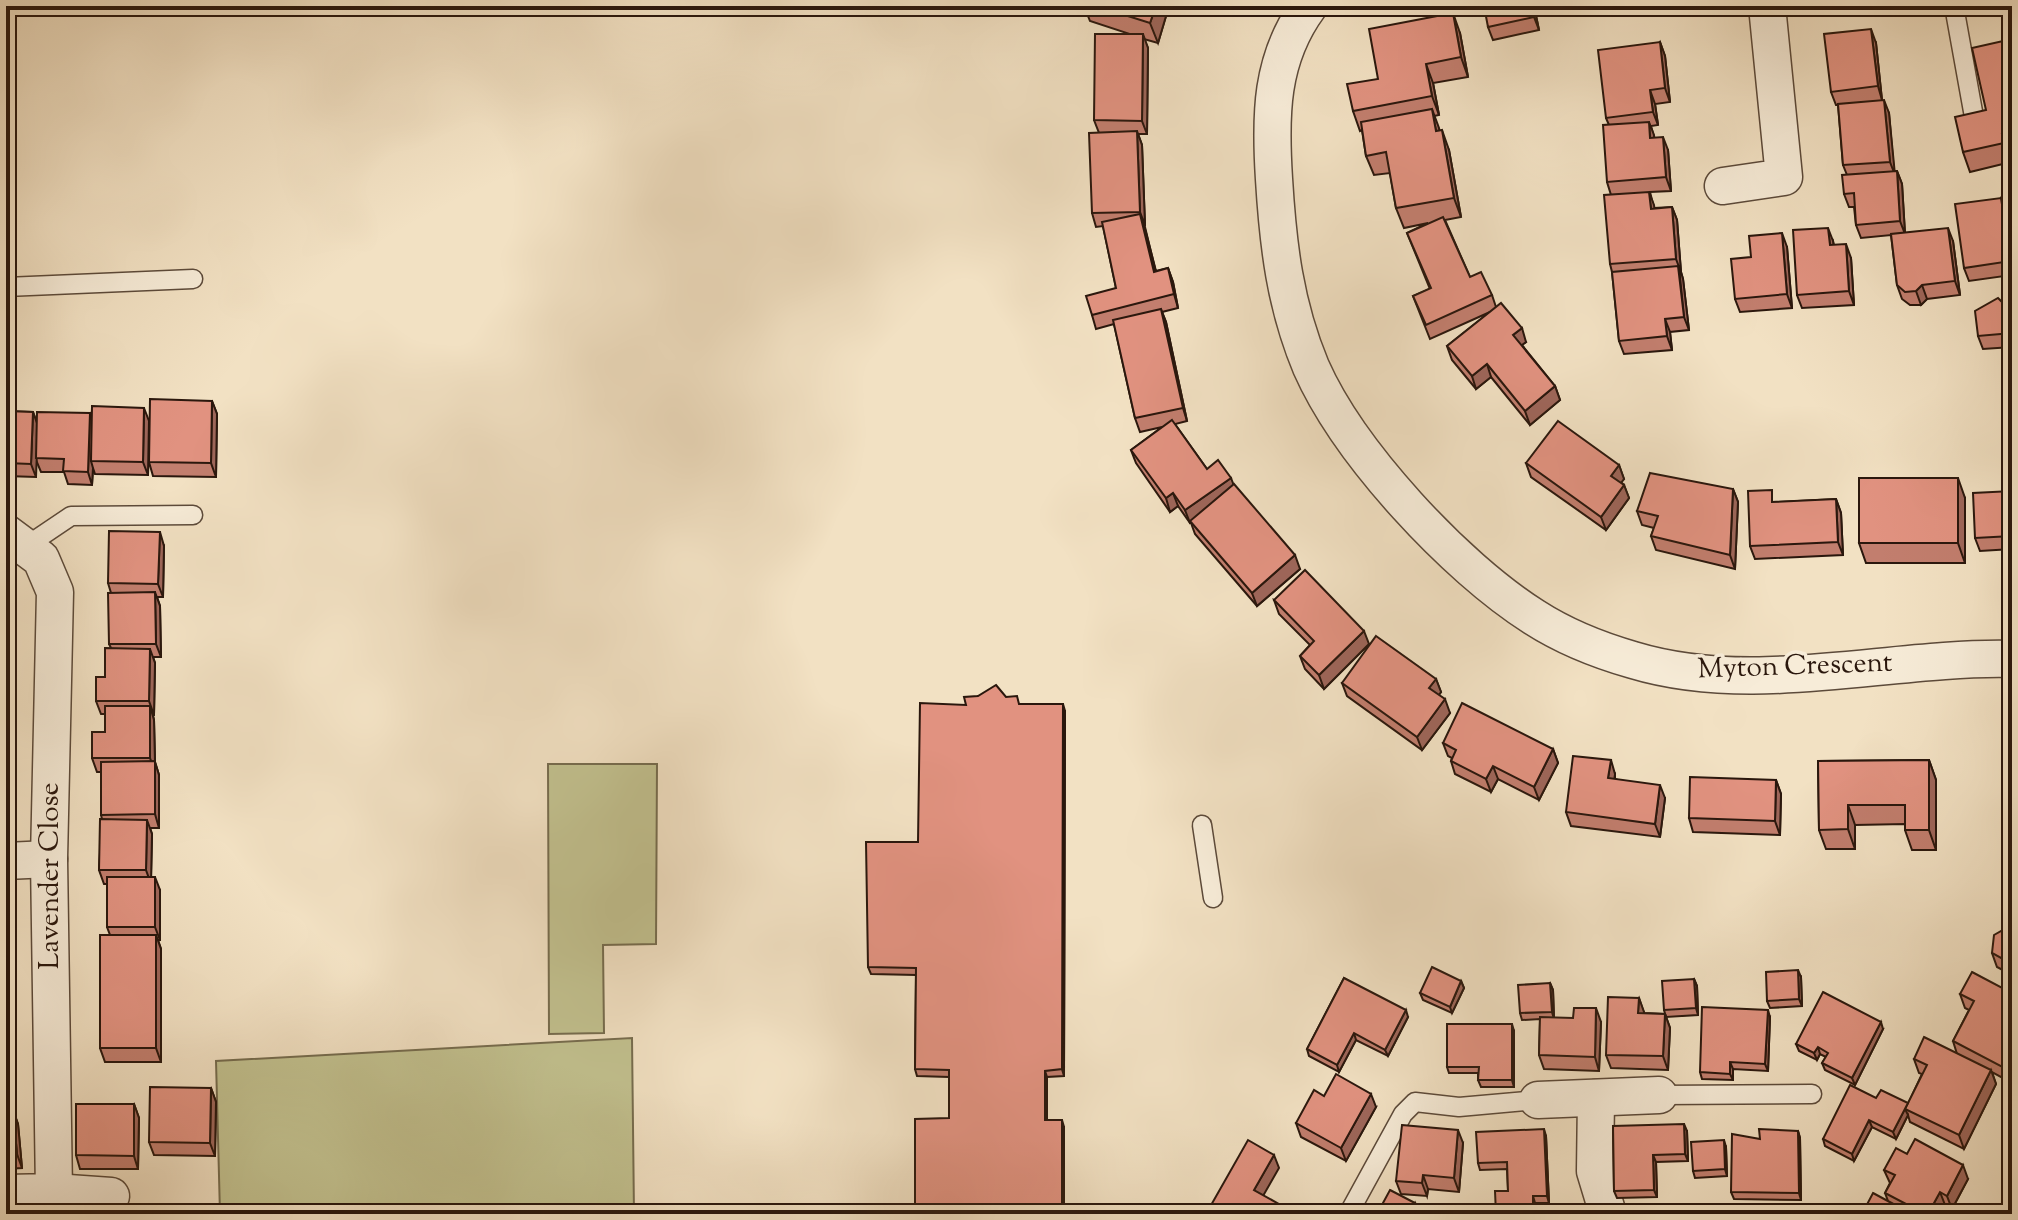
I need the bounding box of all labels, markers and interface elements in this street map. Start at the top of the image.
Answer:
street label: Myton Crescent [1697,644,1894,690]
street label: Lavender Close [31,782,71,970]

